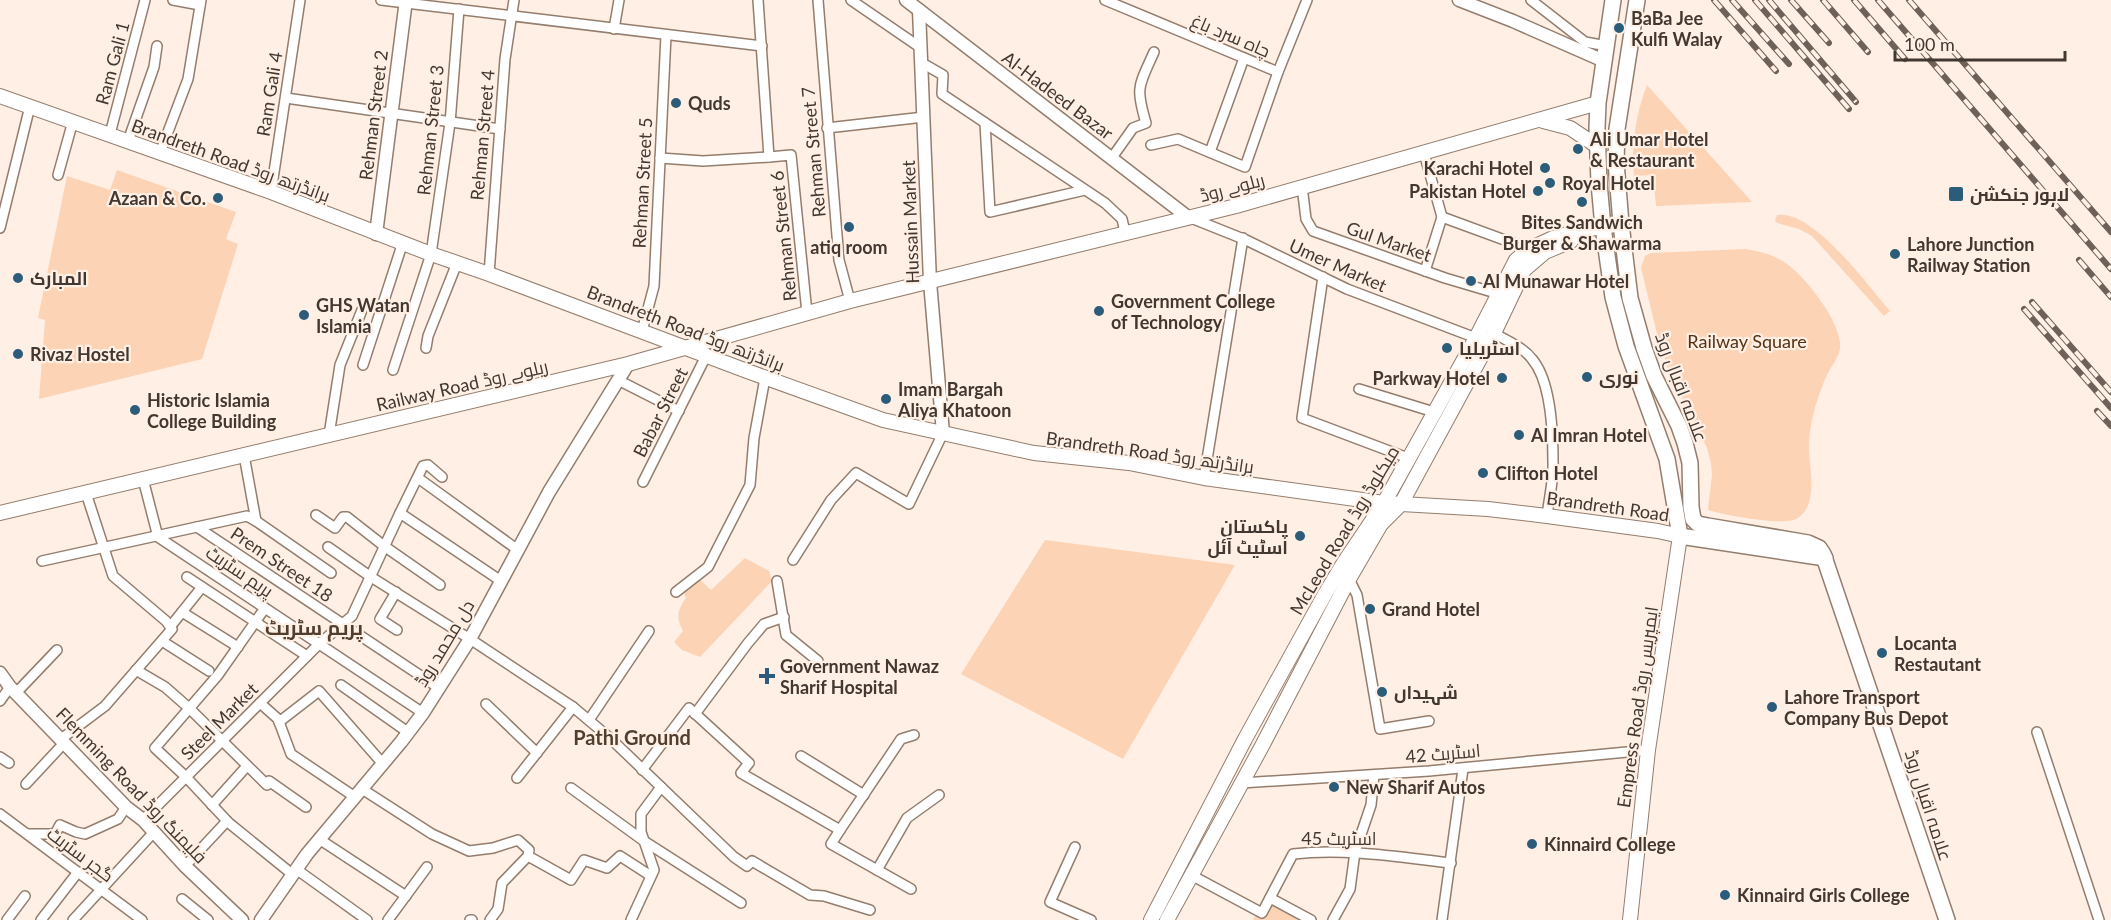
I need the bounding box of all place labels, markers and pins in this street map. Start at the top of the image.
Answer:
place label: BaBa Jee Kulfi Walay [1631,7,1723,50]
marker: BaBa Jee Kulfi Walay [1612,21,1626,35]
place label: Quds [688,92,731,114]
marker: Quds [669,96,683,110]
place label: Ali Umar Hotel & Restaurant [1589,128,1708,171]
marker: Ali Umar Hotel & Restaurant [1571,142,1585,156]
place label: Karachi Hotel [1424,157,1533,179]
marker: Karachi Hotel [1538,161,1552,175]
place label: Royal Hotel [1562,172,1655,194]
marker: Royal Hotel [1543,176,1557,190]
place label: Pakistan Hotel [1409,180,1526,202]
place label: لاہور جنکشن [1970,183,2069,207]
marker: Pakistan Hotel [1531,184,1545,198]
marker: لاہور جنکشن [1947,185,1965,203]
place label: Azaan & Co. [108,187,206,209]
marker: Azaan & Co. [211,191,225,205]
marker: Bites Sandwich Burger & Shawarma [1575,195,1589,209]
place label: Bites Sandwich Burger & Shawarma [1503,211,1661,254]
marker: atiq room [842,220,856,234]
place label: Lahore Junction Railway Station [1907,233,2034,276]
place label: atiq room [810,236,888,258]
marker: Lahore Junction Railway Station [1888,247,1902,261]
place label: المبارک [30,267,88,289]
place label: Al Munawar Hotel [1482,270,1629,292]
marker: المبارک [11,271,25,285]
marker: Al Munawar Hotel [1464,274,1478,288]
place label: Government College of Technology [1111,290,1275,333]
place label: GHS Watan Islamia [316,294,410,337]
marker: Government College of Technology [1092,304,1106,318]
marker: GHS Watan Islamia [297,308,311,322]
place label: اسٹریلیا [1459,337,1520,360]
marker: اسٹریلیا [1440,341,1454,355]
place label: Rivaz Hostel [30,343,130,365]
marker: Rivaz Hostel [11,347,25,361]
place label: نوری [1599,366,1639,389]
place label: Parkway Hotel [1373,367,1490,389]
marker: نوری [1580,370,1594,384]
marker: Parkway Hotel [1495,371,1509,385]
place label: Imam Bargah Aliya Khatoon [897,378,1011,421]
place label: Historic Islamia College Building [147,389,277,432]
marker: Imam Bargah Aliya Khatoon [879,392,893,406]
marker: Historic Islamia College Building [128,403,142,417]
place label: Al Imran Hotel [1530,424,1647,446]
marker: Al Imran Hotel [1512,428,1526,442]
place label: Clifton Hotel [1495,462,1598,484]
marker: Clifton Hotel [1476,466,1490,480]
place label: پاکستان اسٹیٹ آئل [1208,515,1288,559]
marker: پاکستان اسٹیٹ آئل [1293,529,1307,543]
place label: Grand Hotel [1382,598,1480,620]
marker: Grand Hotel [1363,602,1377,616]
place label: Locanta Restautant [1894,632,1981,675]
marker: Locanta Restautant [1875,646,1889,660]
place label: Government Nawaz Sharif Hospital [780,655,939,698]
marker: Government Nawaz Sharif Hospital [758,667,776,685]
place label: شہیداں [1394,681,1458,705]
marker: شہیداں [1375,685,1389,699]
place label: Lahore Transport Company Bus Depot [1784,686,1949,729]
marker: Lahore Transport Company Bus Depot [1765,700,1779,714]
place label: New Sharif Autos [1346,776,1485,798]
marker: New Sharif Autos [1327,780,1341,794]
place label: Kinnaird College [1544,833,1676,855]
marker: Kinnaird College [1525,837,1539,851]
place label: Kinnaird Girls College [1737,884,1910,906]
marker: Kinnaird Girls College [1718,888,1732,902]

